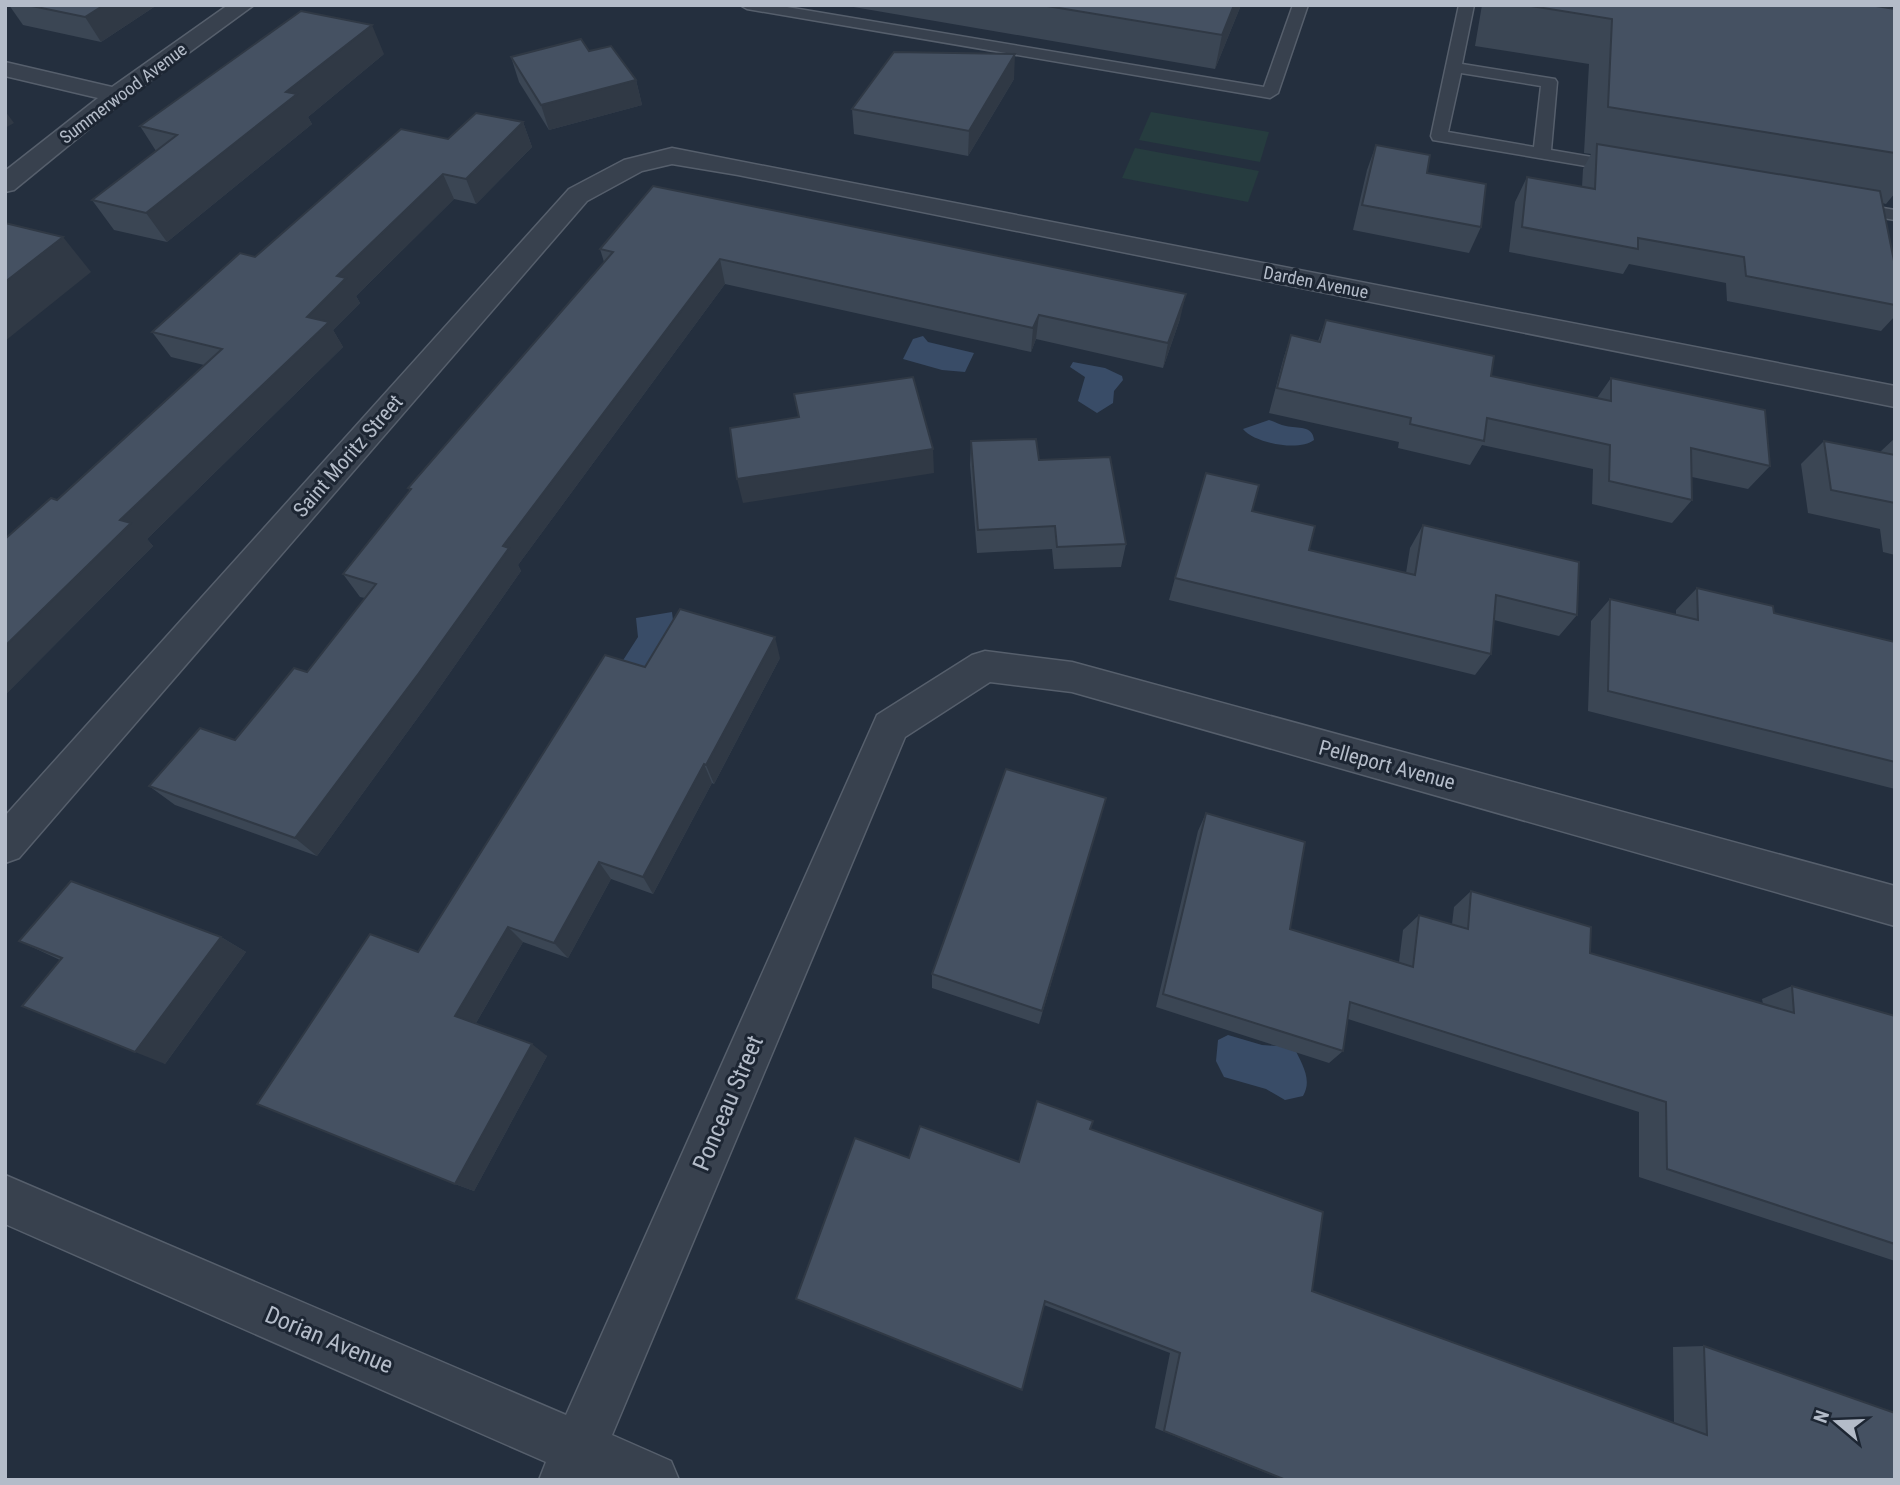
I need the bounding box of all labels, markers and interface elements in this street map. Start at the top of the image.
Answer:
street label: Summerwood Avenue [55,38,191,148]
street label: Darden Avenue [1262,262,1370,302]
street label: Saint Moritz Street [288,390,408,522]
street label: Pelleport Avenue [1316,735,1458,795]
street label: Ponceau Street [687,1031,769,1175]
street label: Dorian Avenue [261,1300,397,1380]
north arrow [1802,1387,1872,1457]
text: N [1809,1407,1834,1426]

